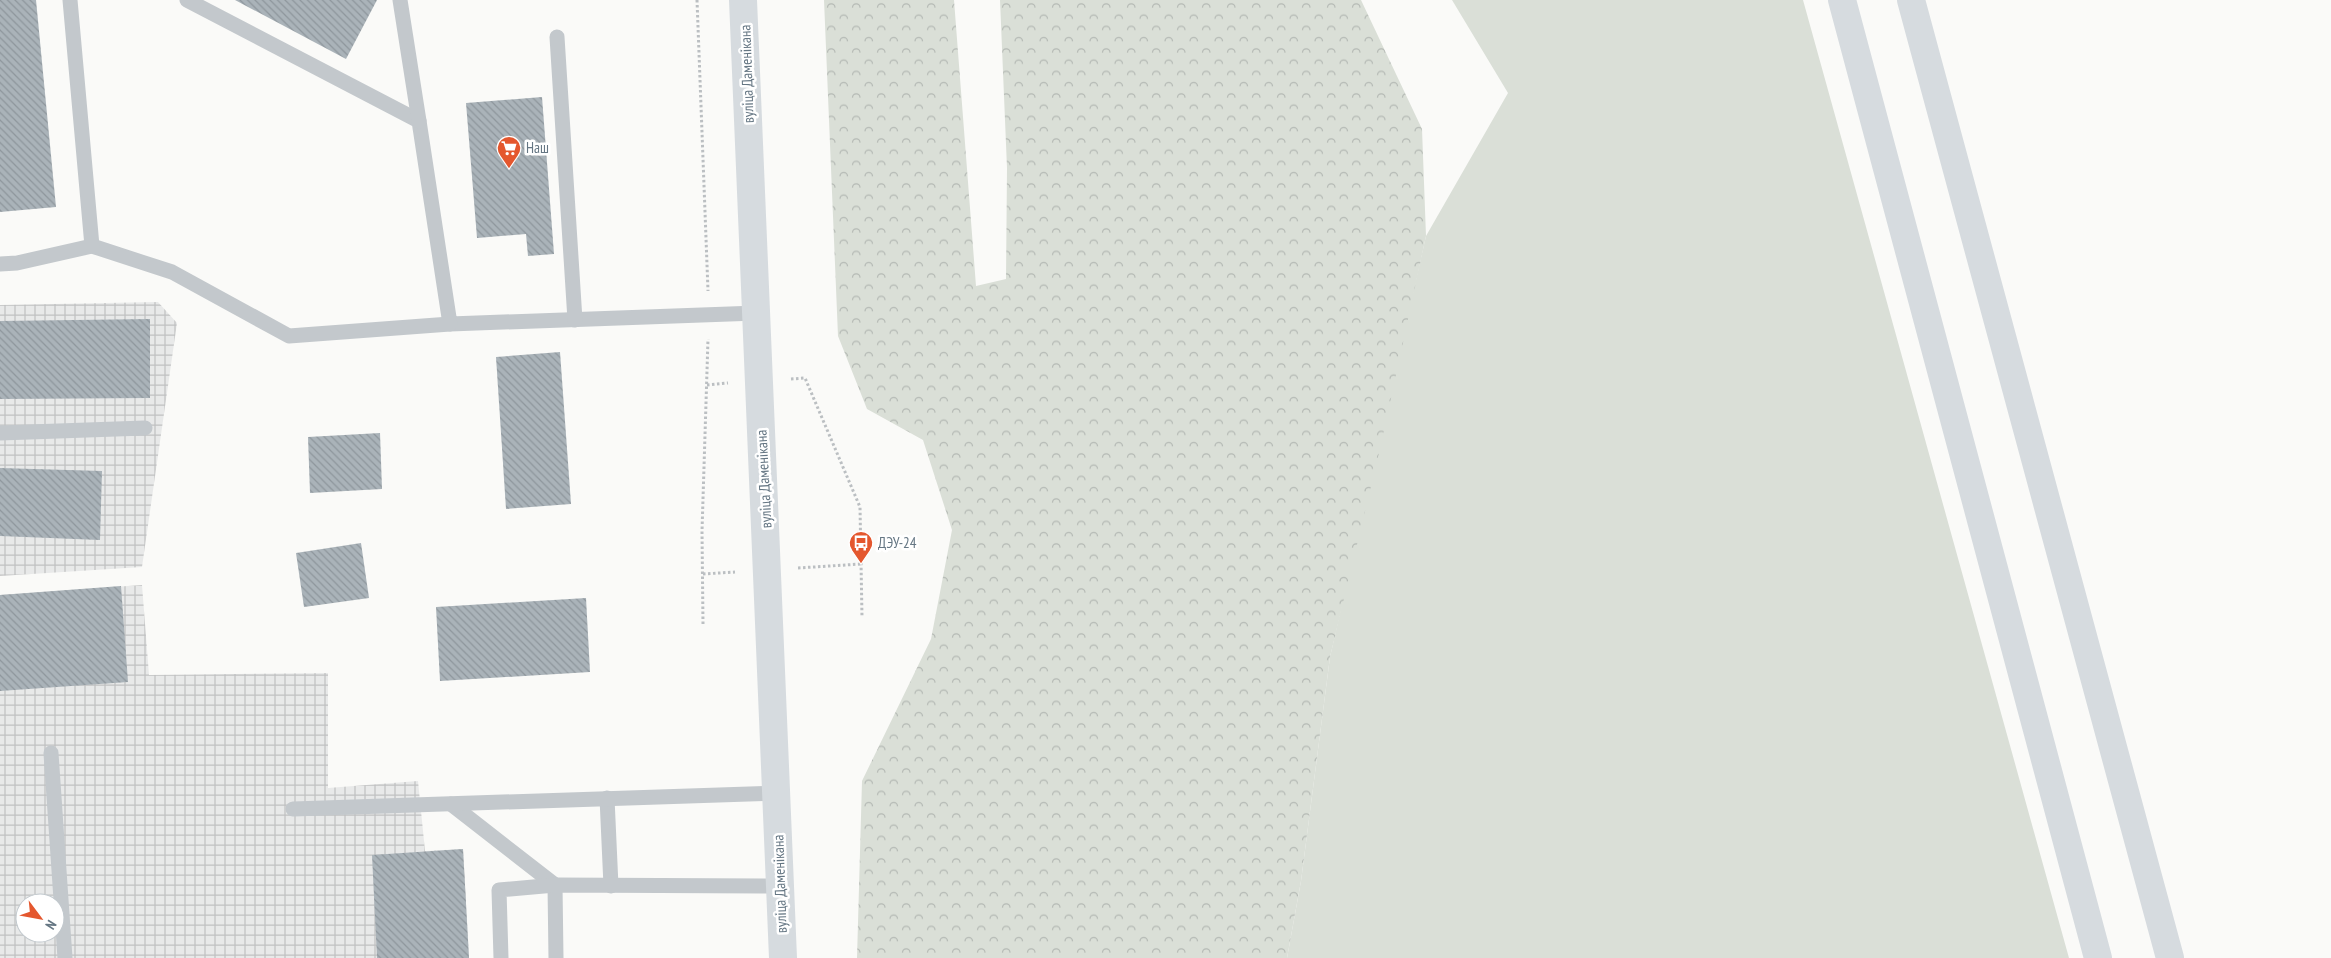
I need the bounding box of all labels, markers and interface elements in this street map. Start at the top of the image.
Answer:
street label: вуліца Даменікана [735,24,758,124]
supermarket icon: Наш [496,135,522,169]
place label: Наш [526,138,549,157]
street label: вуліца Даменікана [751,429,776,529]
bus stop icon: ДЭУ-24 [848,530,874,564]
place label: ДЭУ-24 [878,533,917,552]
street label: вуліца Даменікана [768,834,791,934]
north arrow [15,893,65,943]
text: N [41,917,61,933]

